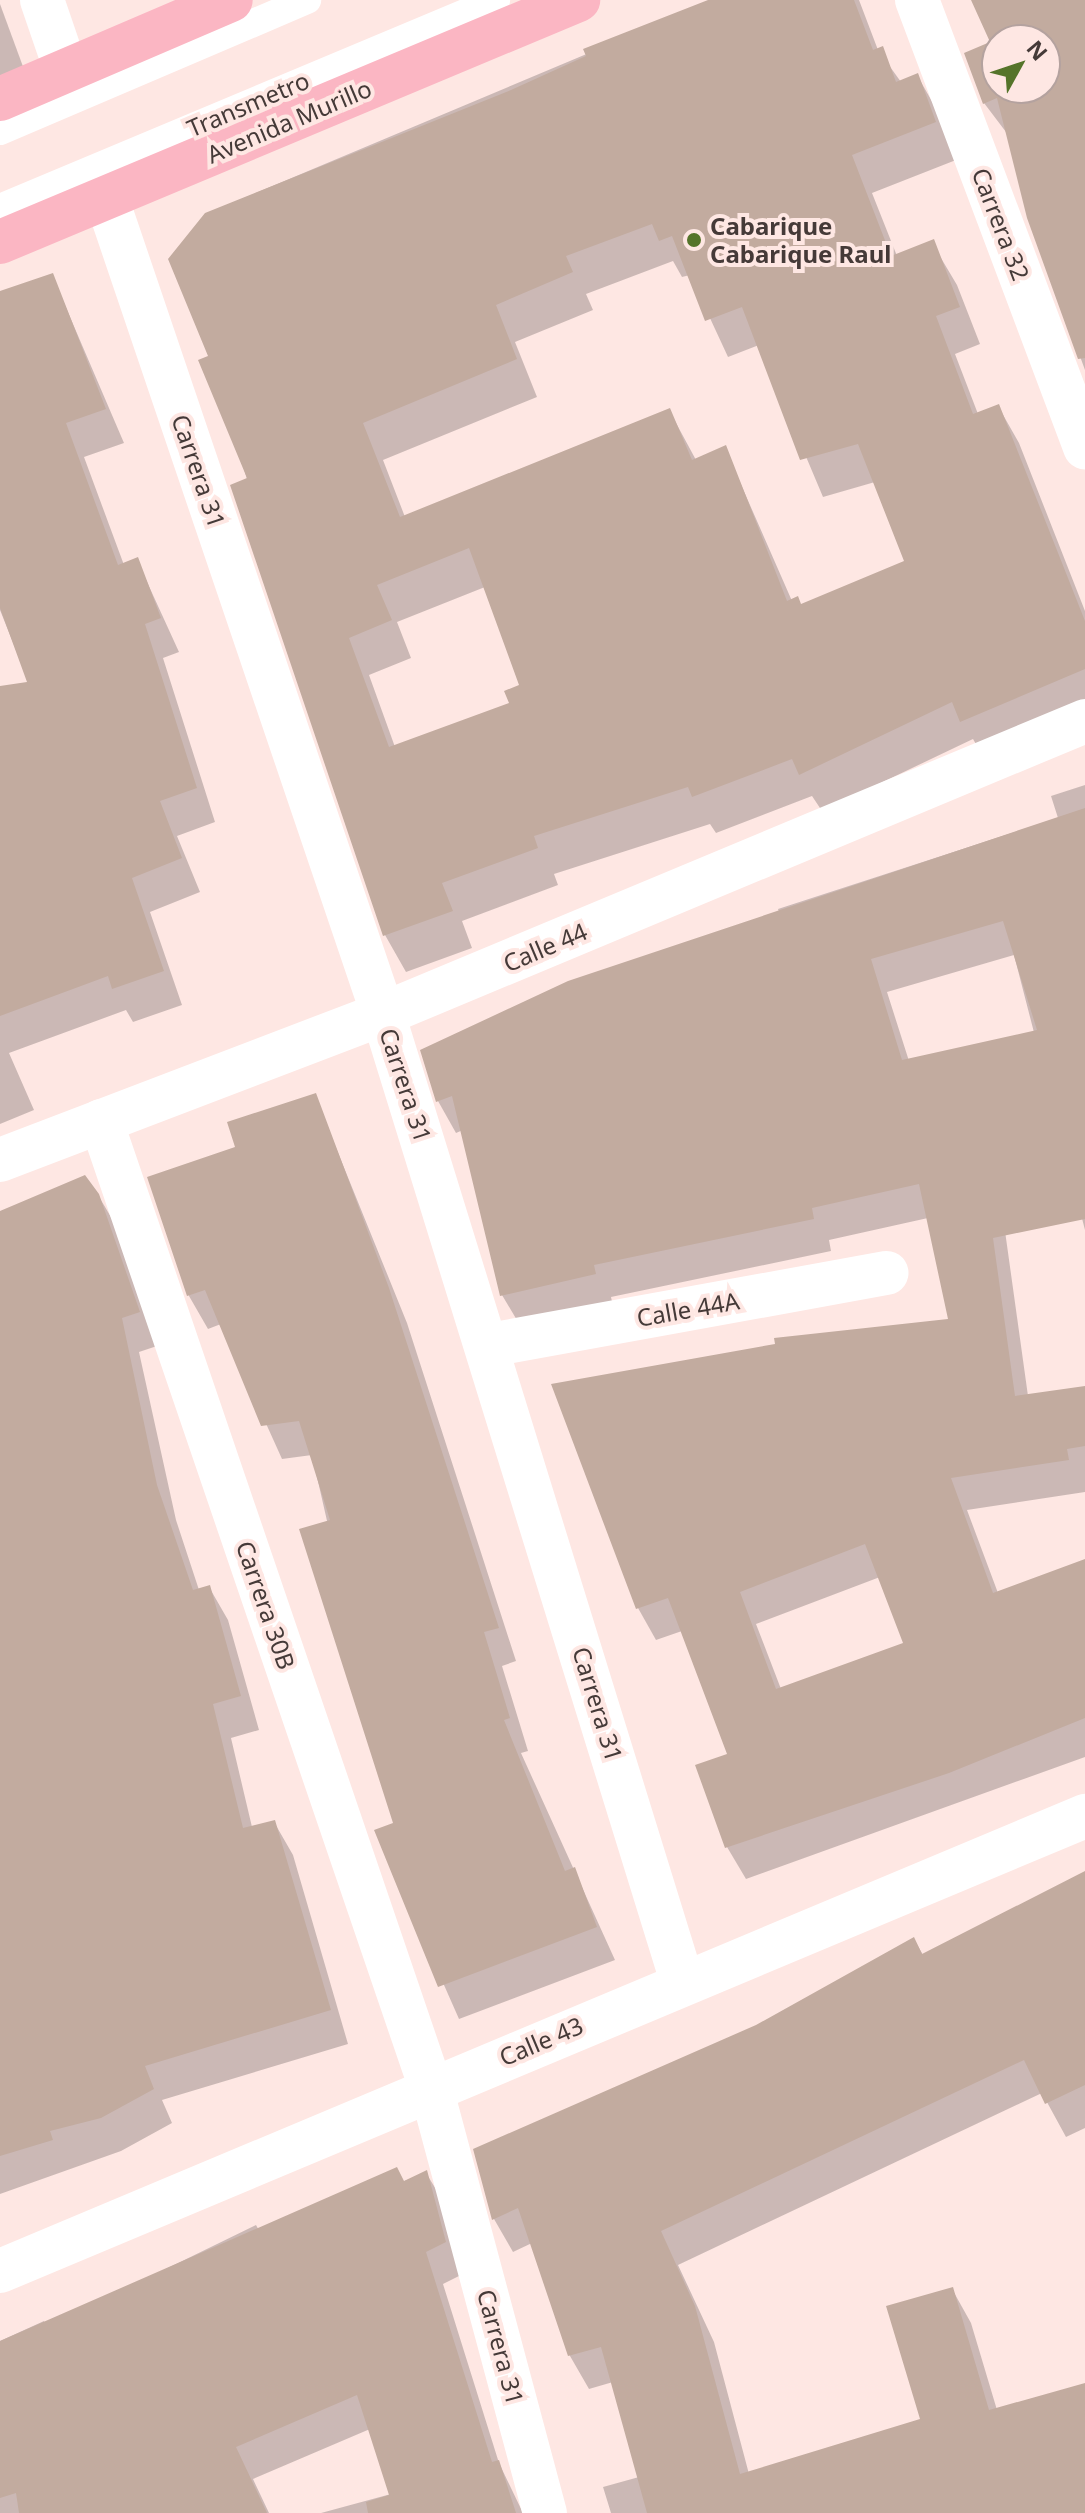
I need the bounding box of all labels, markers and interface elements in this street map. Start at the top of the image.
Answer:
north arrow [981,24,1061,104]
text: N [1021,33,1055,66]
street label: Transmetro [183,65,313,143]
street label: Avenida Murillo [202,73,376,169]
street label: Carrera 32 [966,164,1036,284]
place label: Cabarique Cabarique Raul [710,212,891,268]
marker: Cabarique Cabarique Raul [685,231,703,249]
street label: Carrera 31 [166,410,232,532]
street label: Calle 44 [499,917,591,977]
street label: Carrera 31 [374,1024,438,1146]
street label: Calle 44A [634,1286,742,1332]
street label: Carrera 30B [231,1537,301,1673]
street label: Carrera 31 [567,1643,629,1765]
street label: Calle 43 [495,2011,587,2071]
street label: Carrera 31 [472,2286,530,2408]

